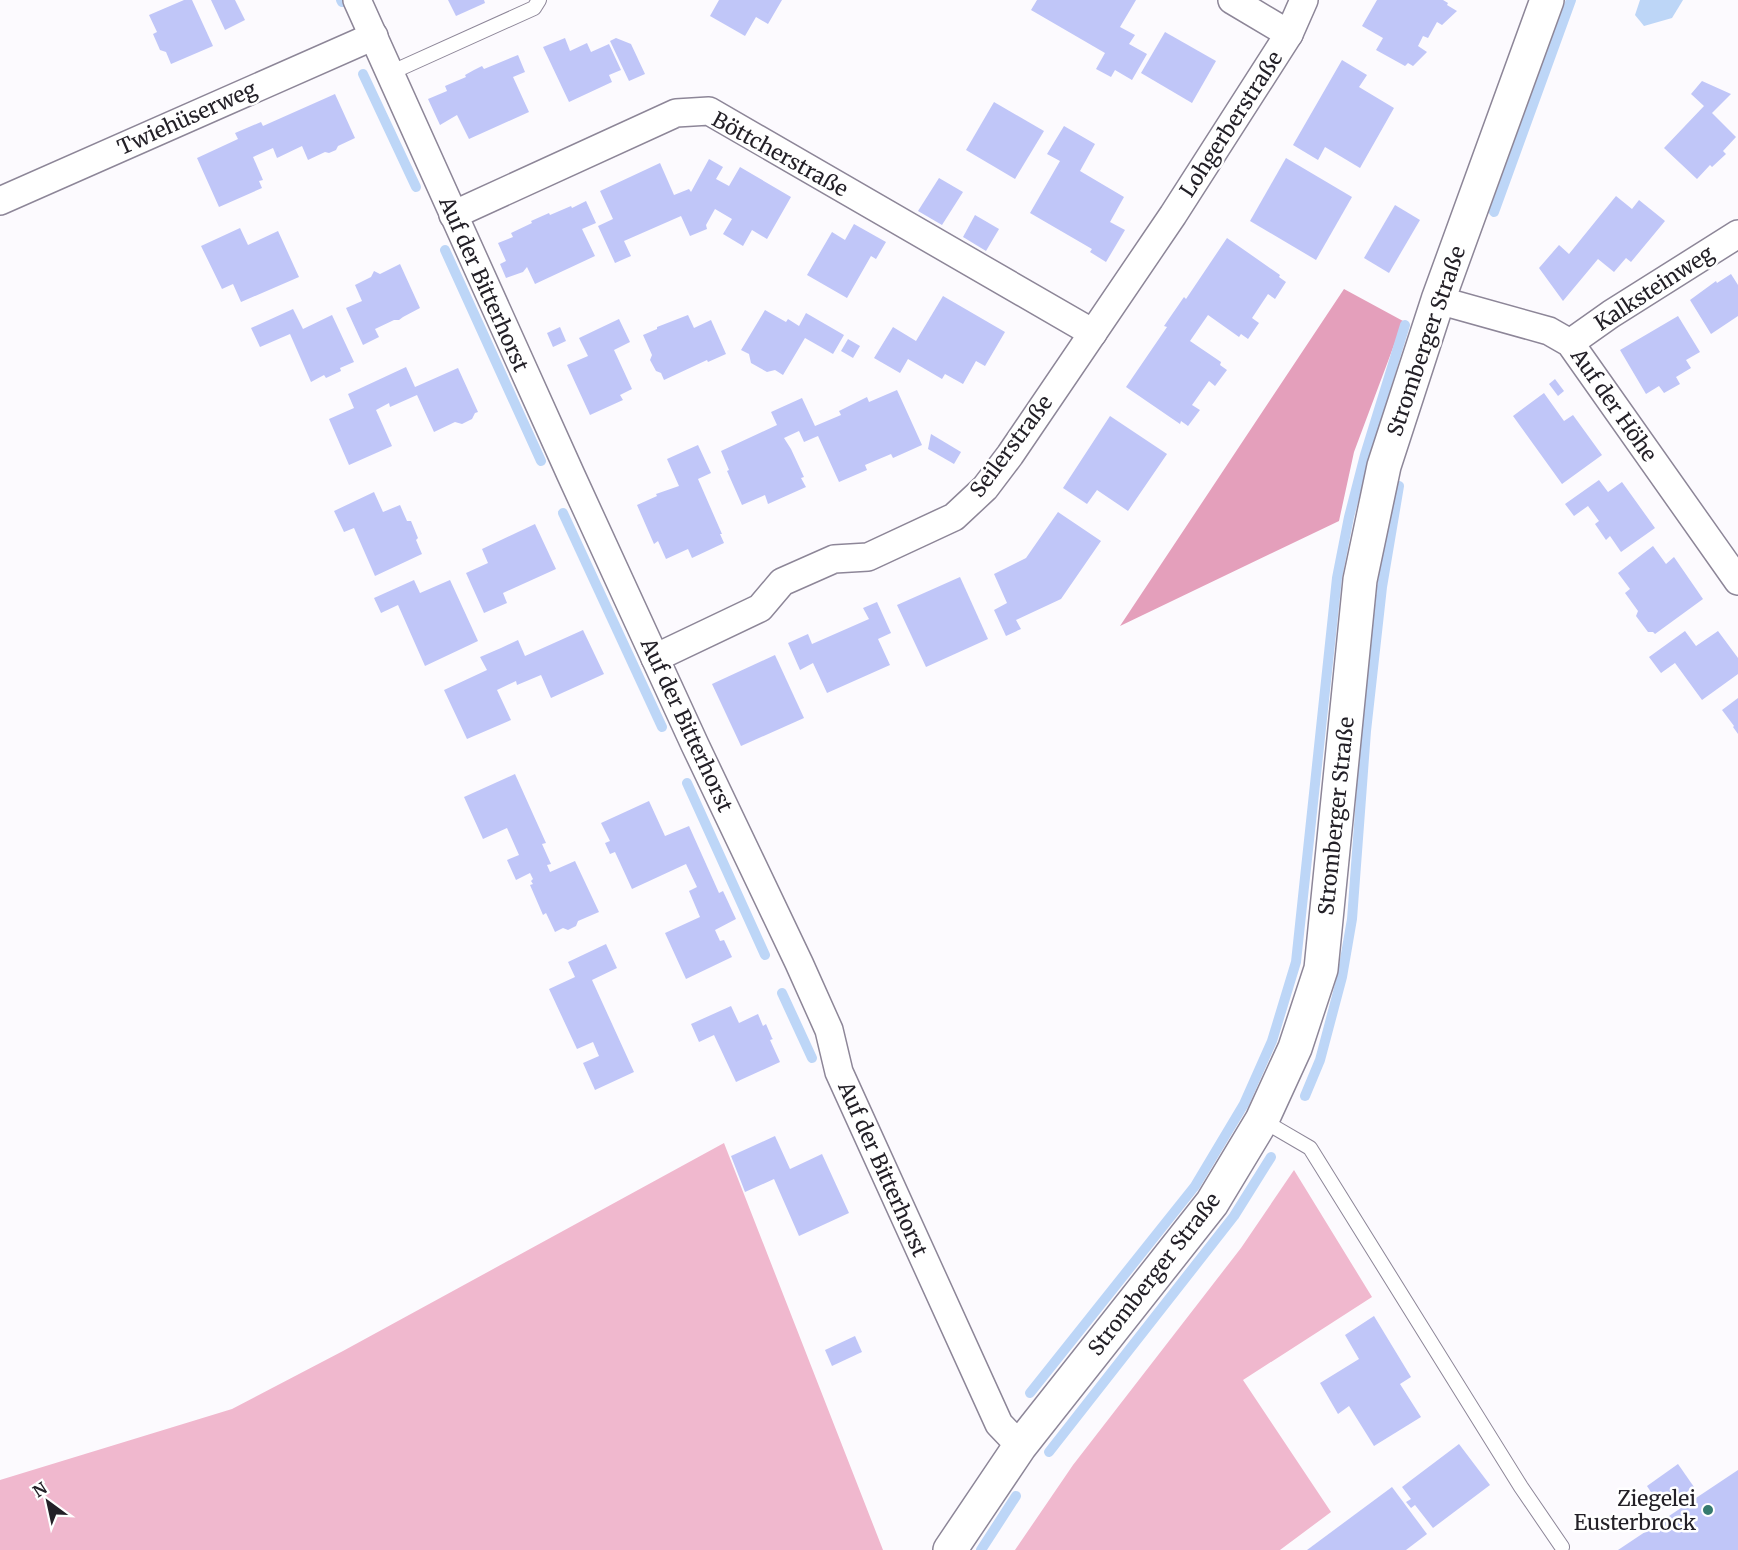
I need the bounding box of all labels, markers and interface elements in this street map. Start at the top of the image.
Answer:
street label: Lohgerberstraße [1174,46,1288,202]
street label: Twiehüserweg [113,75,261,161]
street label: Böttcherstraße [707,106,853,203]
street label: Auf der Bitterhorst [433,191,535,376]
street label: Kalksteinweg [1589,239,1719,337]
street label: Stromberger Straße [1381,242,1471,440]
street label: Auf der Höhe [1565,342,1663,467]
street label: Seilerstraße [964,389,1058,502]
street label: Auf der Bitterhorst [634,633,739,816]
street label: Stromberger Straße [1312,715,1360,917]
street label: Auf der Bitterhorst [832,1076,934,1261]
street label: Stromberger Straße [1082,1187,1226,1361]
north arrow [18,1472,78,1532]
text: N [29,1477,51,1501]
place label: Ziegelei Eusterbrock [1574,1485,1697,1536]
marker: Ziegelei Eusterbrock [1701,1503,1715,1517]

